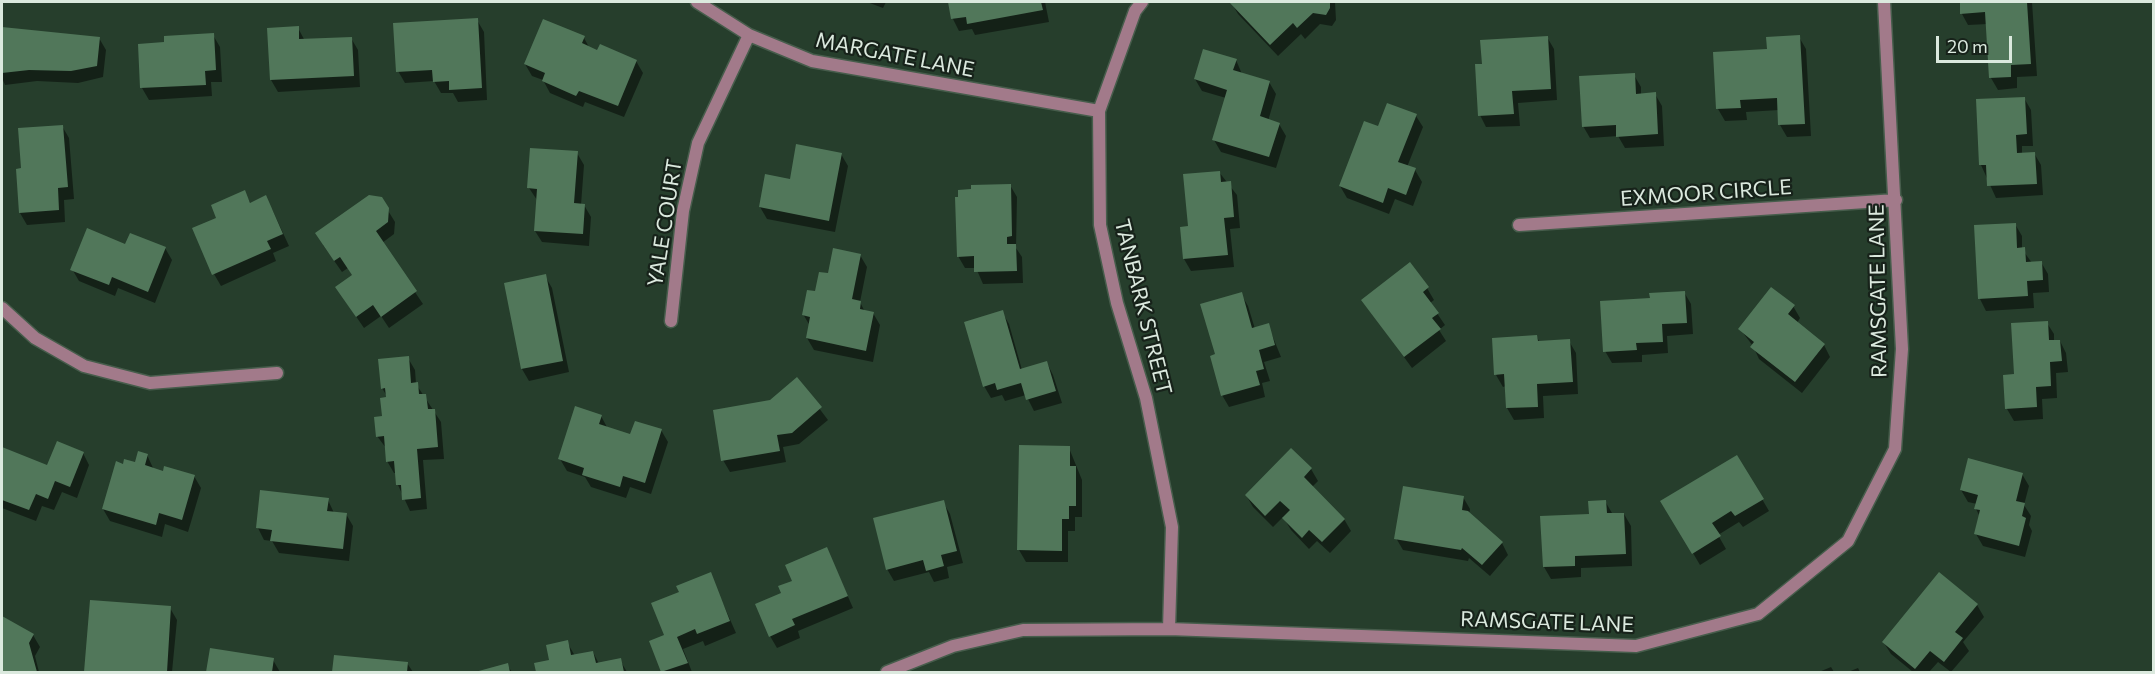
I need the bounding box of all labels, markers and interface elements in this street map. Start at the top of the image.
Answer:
scale bar [1939,24,2016,62]
street label: MARGATE LANE [814,27,976,83]
text: 20 m [1947,35,1988,57]
street label: YALE COURT [642,157,688,289]
street label: EXMOOR CIRCLE [1619,174,1793,212]
street label: RAMSGATE LANE [1864,204,1892,378]
street label: TANBARK STREET [1109,217,1177,397]
street label: RAMSGATE LANE [1460,606,1634,638]

